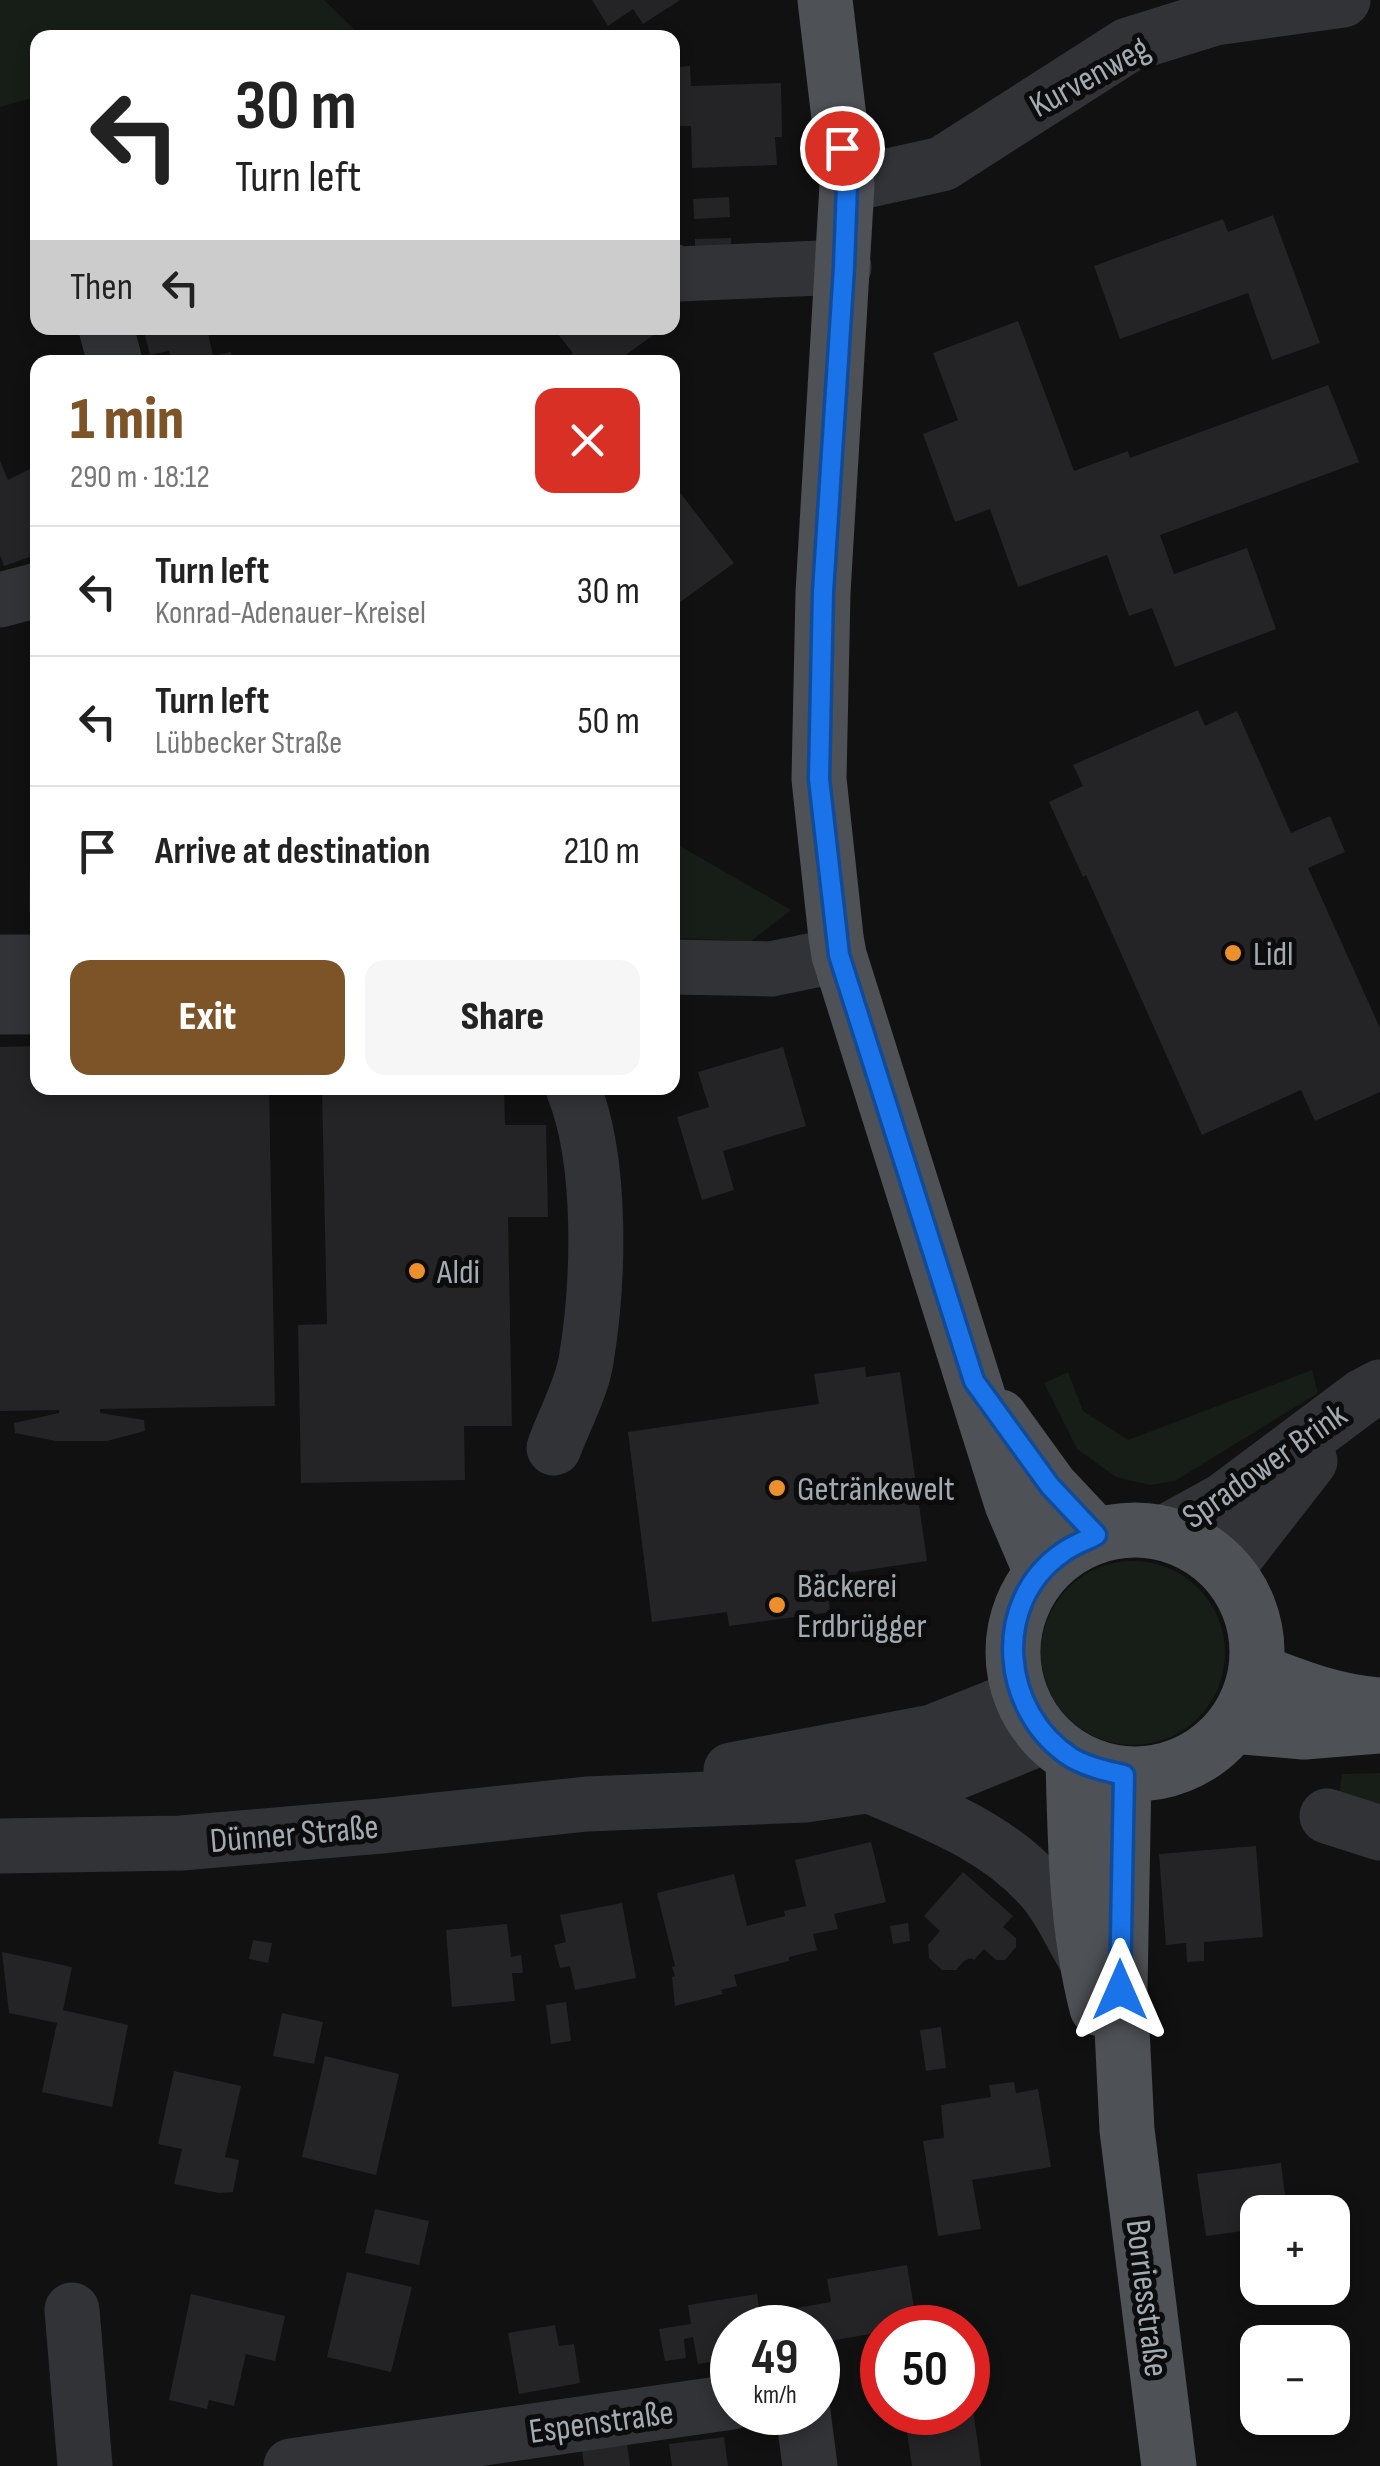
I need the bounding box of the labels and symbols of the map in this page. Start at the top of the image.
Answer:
street label: Kurvenweg [1022,27,1157,128]
pin [800,106,885,191]
place label: Lidl [1253,933,1294,976]
marker: Lidl [1222,942,1244,964]
place label: Aldi [436,1251,480,1294]
marker: Aldi [406,1260,428,1282]
street label: Spradower Brink [1174,1393,1356,1539]
place label: Getränkewelt [797,1468,955,1511]
marker: Getränkewelt [766,1477,788,1499]
place label: Bäckerei Erdbrügger [797,1565,927,1648]
marker: Bäckerei Erdbrügger [766,1594,788,1616]
street label: Dünner Straße [208,1806,380,1863]
position arrow [1068,1938,1172,2042]
street label: Borriesstraße [1116,2217,1177,2379]
speed limit sign: 50 [860,2305,990,2435]
street label: Espenstraße [526,2391,676,2454]

